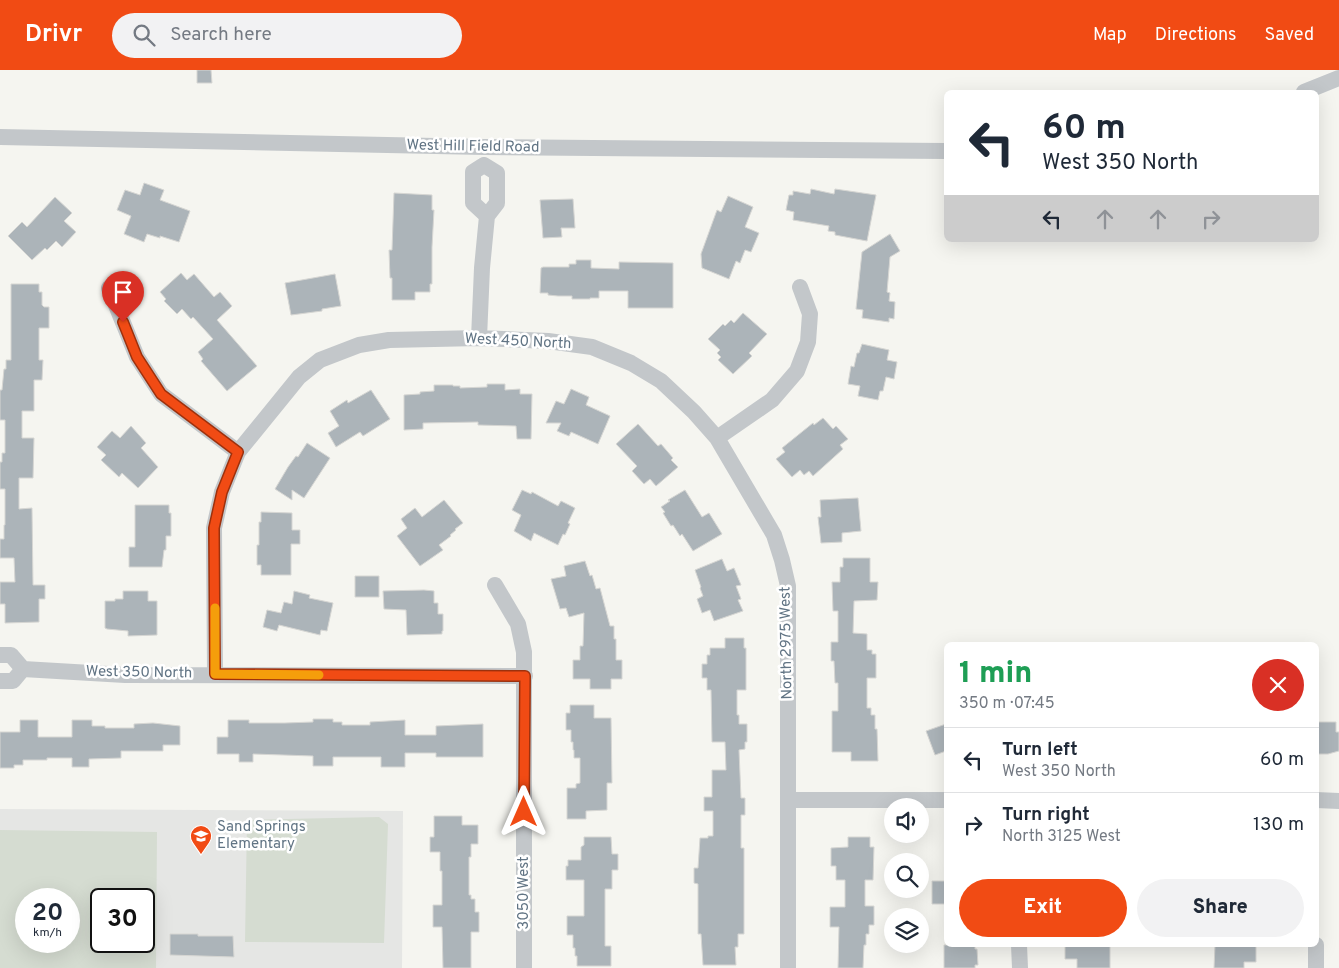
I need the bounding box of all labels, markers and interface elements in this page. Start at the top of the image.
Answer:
search box [112,13,462,58]
text: Drivr [25,20,82,50]
icon: search [130,21,158,49]
text: Search here [170,23,272,47]
text: Map [1093,24,1127,47]
text: Directions [1155,24,1237,47]
text: Saved [1265,24,1314,47]
text: 60 m [1042,107,1126,151]
icon: left [959,110,1024,175]
street label: West Hill Field Road [406,136,540,158]
text: West 350 North [1042,150,1198,177]
icon: left [1038,205,1066,233]
icon: ahead [1091,205,1119,233]
icon: ahead [1144,205,1172,233]
icon: right [1197,205,1225,233]
pin [102,271,144,322]
icon: arrive [109,278,137,306]
street label: West 450 North [464,330,572,354]
street label: North 2975 West [777,586,797,700]
text: 1 min [959,656,1032,693]
button: close [1252,659,1304,711]
street label: West 350 North [86,663,192,683]
text: 350 m · 07:45 [959,694,1055,714]
text: Turn left [1002,738,1078,762]
icon: left [959,746,987,774]
text: 60 m [1260,748,1304,772]
text: West 350 North [1002,762,1116,782]
position arrow [497,785,549,837]
map controls [884,798,929,953]
button: sound [884,798,929,843]
text: Turn right [1002,803,1090,827]
icon: right [959,811,987,839]
text: 130 m [1253,813,1304,837]
place label: Sand Springs Elementary [217,818,306,854]
school or university icon: Sand Springs Elementary [189,824,213,855]
text: North 3125 West [1002,827,1121,847]
button: search [884,853,929,898]
street label: 3050 West [515,856,534,930]
button: Exit [959,879,1127,937]
button: Share [1137,879,1304,937]
speed limit sign: 30 [90,888,155,953]
text: 20 [32,898,63,930]
button: layers [884,908,929,953]
text: km/h [33,925,62,941]

